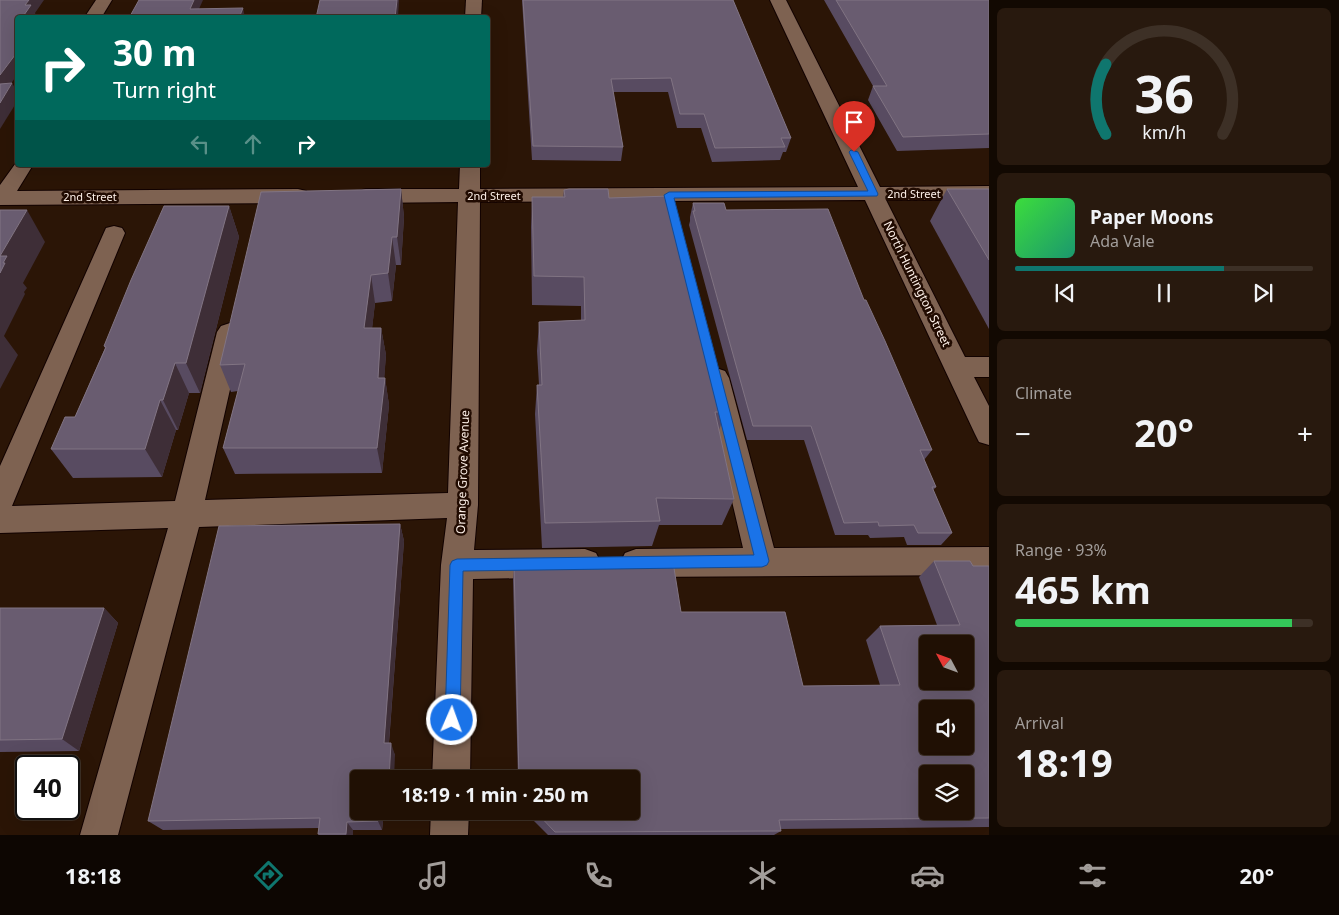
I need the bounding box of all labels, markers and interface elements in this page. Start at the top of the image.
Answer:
text: 30 m [113,29,196,76]
icon: right [30,35,95,100]
text: 36 [1134,57,1194,128]
text: Turn right [113,74,216,104]
pin [833,101,875,152]
icon: arrive [840,108,868,136]
text: km/h [1142,120,1186,144]
icon: left [186,130,214,158]
icon: ahead [239,130,267,158]
icon: right [292,130,320,158]
street label: 2nd Street [887,186,941,201]
street label: 2nd Street [467,188,521,203]
street label: 2nd Street [63,189,117,204]
text: Paper Moons [1090,204,1214,230]
street label: North Huntington Street [880,218,956,350]
text: Ada Vale [1090,230,1155,252]
icon: previous [1051,279,1079,307]
icon: pause [1150,279,1178,307]
icon: next [1249,279,1277,307]
text: Climate [1015,382,1072,404]
text: 20° [1134,406,1194,458]
street label: Orange Grove Avenue [452,409,473,534]
text: − [1015,414,1031,452]
text: + [1297,414,1313,452]
text: Range · 93% [1015,539,1107,561]
text: 465 km [1015,563,1151,615]
north arrow [919,635,974,690]
map controls [919,635,974,820]
position arrow [425,693,477,745]
button: sound [919,700,974,755]
text: Arrival [1015,712,1064,734]
text: 18:19 [1015,736,1113,788]
speed limit sign: 40 [15,755,80,820]
button: layers [919,765,974,820]
text: 18:19 · 1 min · 250 m [401,782,589,808]
icon: directions [251,858,286,893]
icon: music [416,858,451,893]
icon: phone [581,858,616,893]
icon: climate [745,858,780,893]
icon: car [910,858,945,893]
icon: filters [1075,858,1110,893]
text: 18:18 [65,860,121,890]
text: 20° [1240,860,1274,890]

